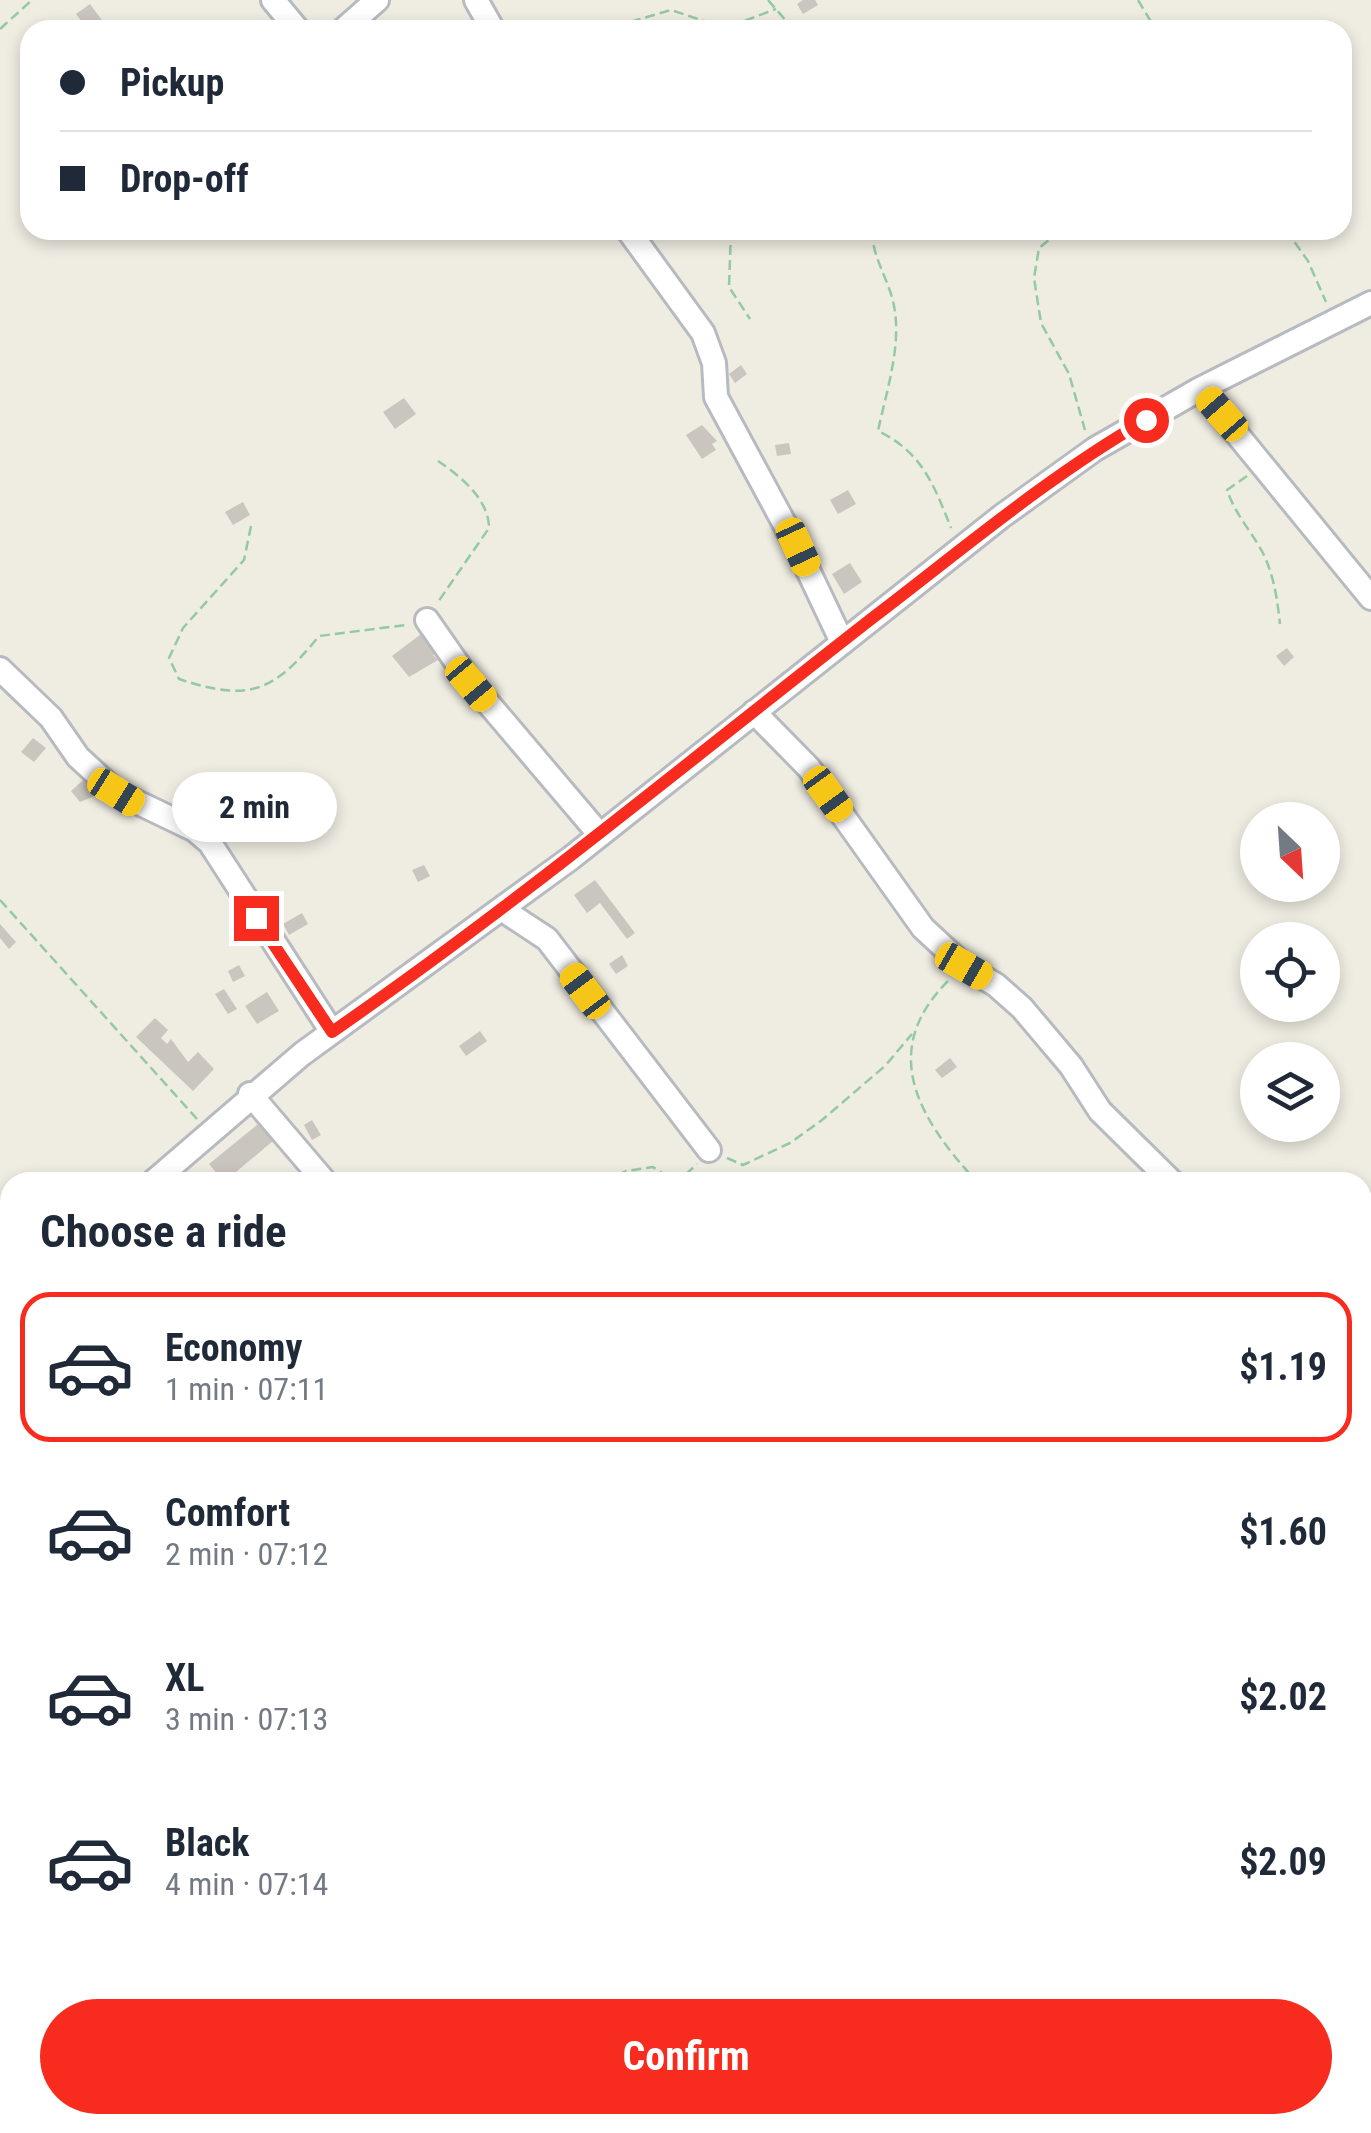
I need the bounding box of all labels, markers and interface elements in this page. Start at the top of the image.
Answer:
text: Pickup [120,61,224,105]
text: Drop-off [120,157,249,201]
car [1191,382,1253,446]
route start [1124,398,1169,443]
car [772,513,824,581]
car [440,651,502,717]
car [798,761,858,827]
car [83,763,149,821]
callout: 2 min [174,773,338,843]
text: 2 min [219,788,290,826]
north arrow [1240,802,1340,902]
map controls [1240,802,1340,1142]
route end [234,896,279,941]
button: locate [1240,922,1340,1022]
car [931,938,997,994]
car [555,958,615,1024]
button: layers [1240,1042,1340,1142]
text: Choose a ride [40,1205,287,1258]
icon: car [45,1322,135,1412]
text: Economy [165,1326,302,1370]
text: $1.19 [1239,1345,1327,1389]
text: 1 min · 07:11 [165,1370,328,1408]
icon: car [45,1487,135,1577]
text: Comfort [165,1491,290,1535]
text: $1.60 [1239,1510,1327,1554]
text: 2 min · 07:12 [165,1535,328,1573]
icon: car [45,1652,135,1742]
text: XL [165,1656,204,1700]
text: $2.02 [1239,1675,1327,1719]
text: 3 min · 07:13 [165,1700,328,1738]
icon: car [45,1817,135,1907]
text: Black [165,1821,249,1865]
text: $2.09 [1239,1840,1327,1884]
text: 4 min · 07:14 [165,1865,328,1903]
button: Confirm [40,1999,1332,2114]

